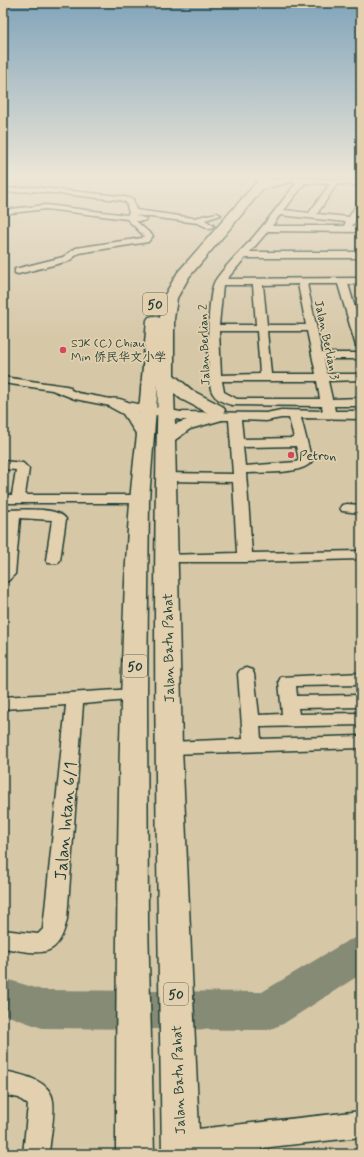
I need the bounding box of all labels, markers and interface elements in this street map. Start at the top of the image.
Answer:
road number: 50 [143,293,167,315]
street label: Jalan Berlian 3 [310,299,342,382]
street label: Jalan Berlian 2 [196,304,214,386]
place label: SJK (C) Chiau Min 侨民华文小学 [71,336,166,366]
marker: SJK (C) Chiau Min 侨民华文小学 [58,345,68,355]
place label: Petron [299,447,336,465]
marker: Petron [286,450,296,460]
street label: Jalan Batu Pahat [159,593,179,703]
road number: 50 [123,655,147,677]
street label: Jalan Intan 6/1 [50,761,82,881]
road number: 50 [164,983,188,1005]
street label: Jalan Batu Pahat [168,1025,190,1135]

